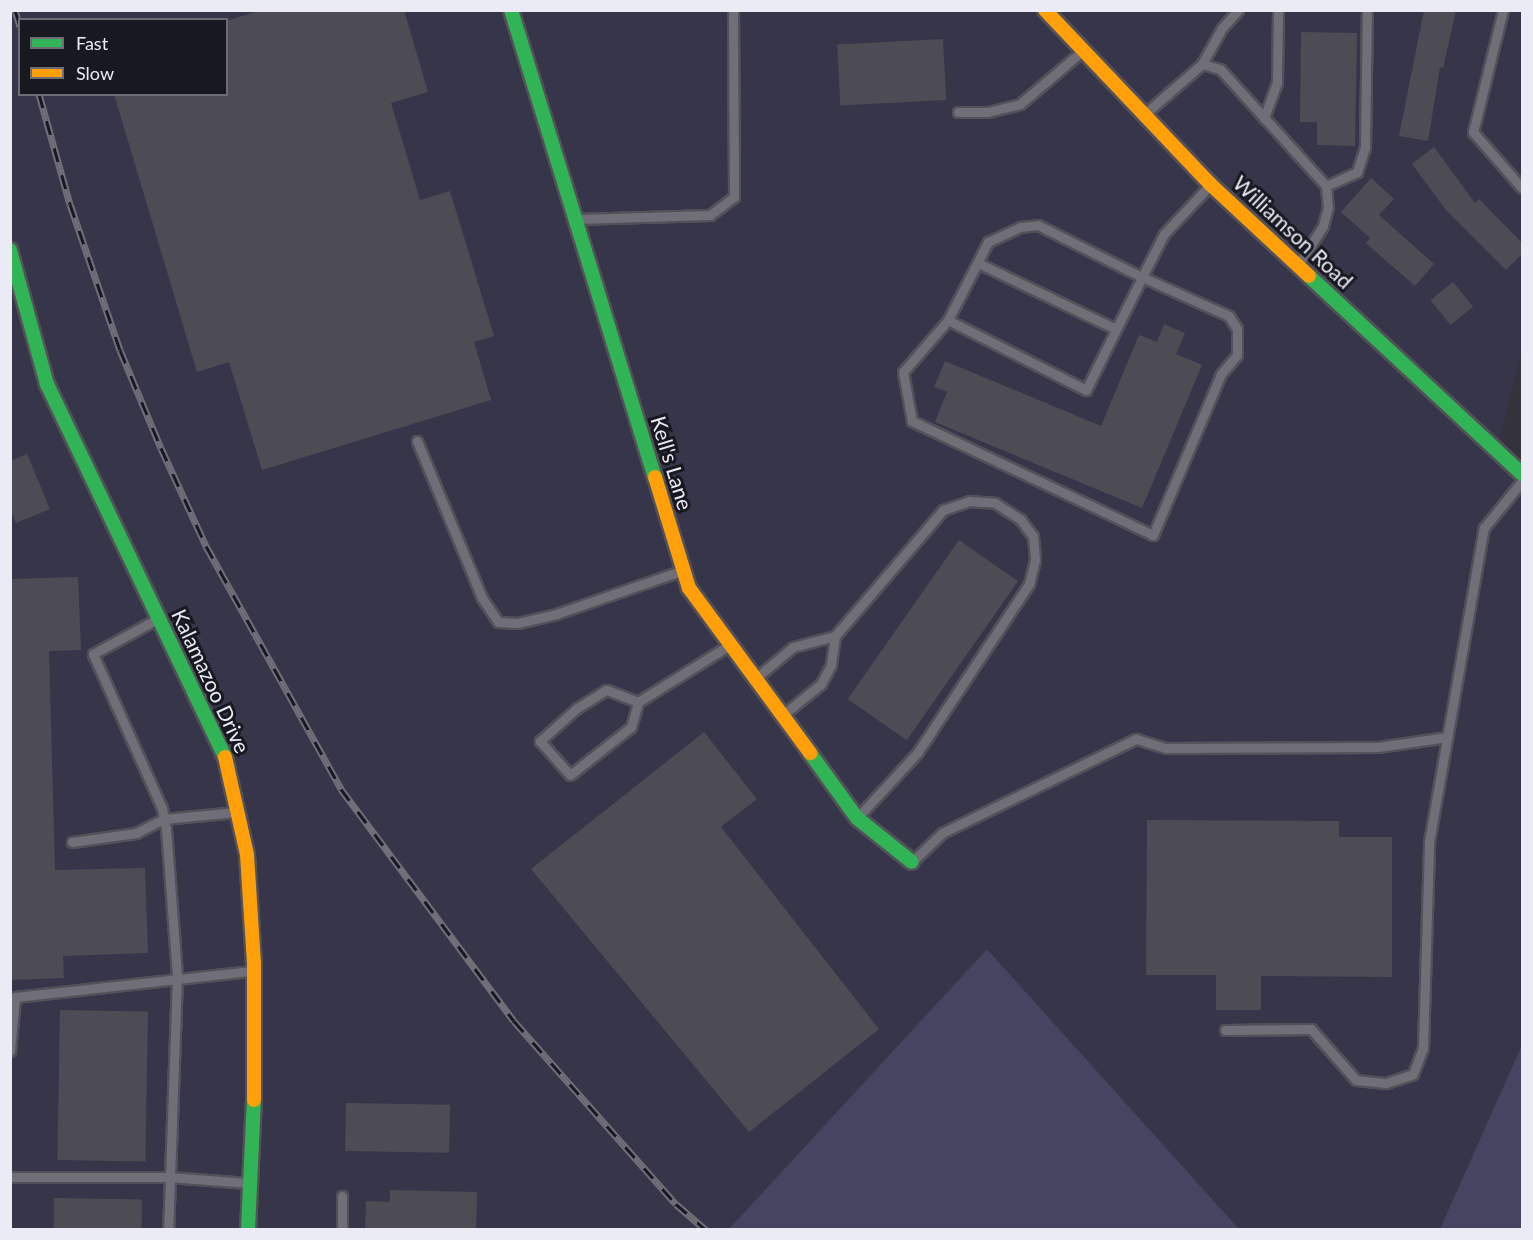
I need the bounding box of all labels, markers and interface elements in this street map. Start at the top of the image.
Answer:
legend [18,18,228,96]
text: Fast [76,32,108,54]
text: Slow [76,62,114,84]
street label: Williamson Road [1228,170,1358,294]
street label: Kell's Lane [646,413,698,513]
street label: Kalamazoo Drive [167,605,255,757]

